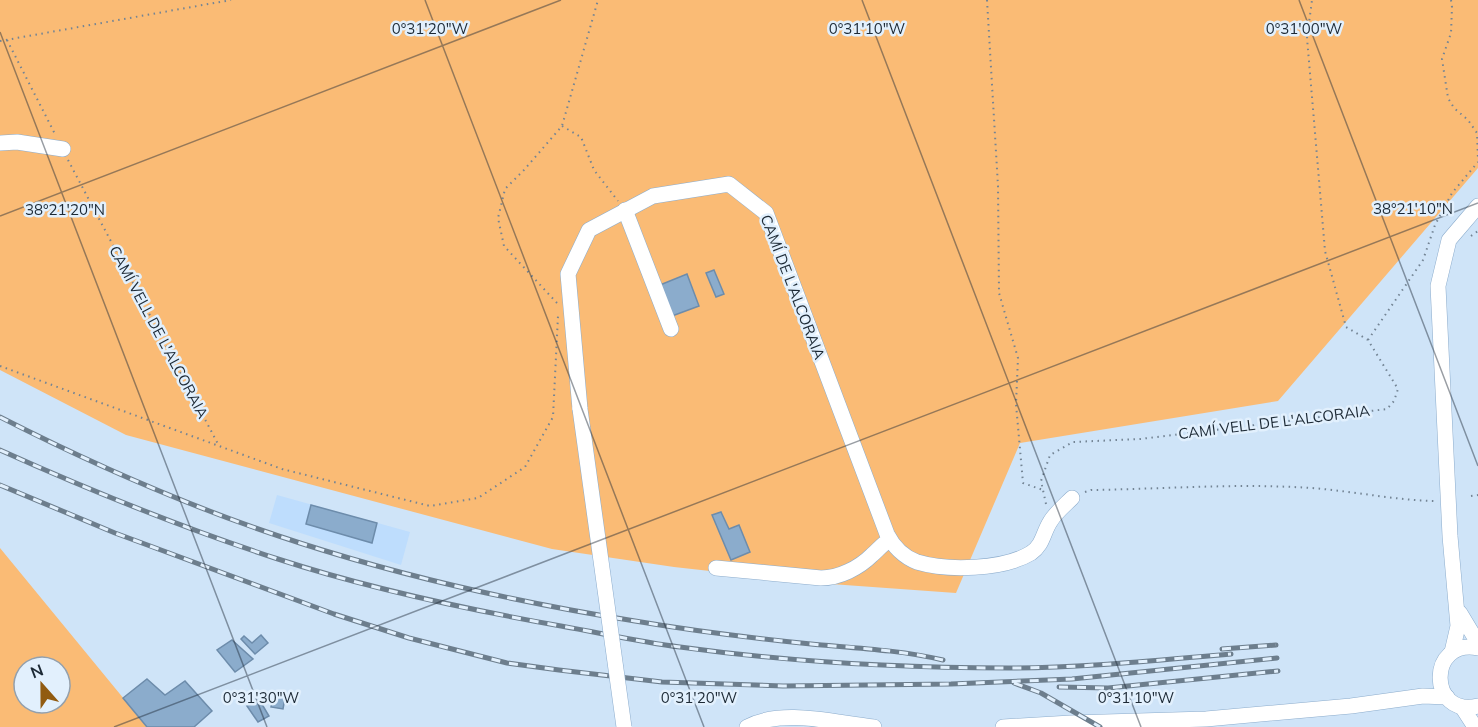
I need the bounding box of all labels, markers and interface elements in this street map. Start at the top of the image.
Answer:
text: 0°31'20"W [392,19,469,38]
text: 0°31'10"W [829,19,906,38]
text: 0°31'00"W [1266,19,1343,38]
text: 38°21'10"N [1373,199,1453,218]
text: 38°21'20"N [25,200,105,219]
street label: CAMÍ DE L'ALCORAIA [757,212,829,362]
street label: CAMÍ VELL DE L'ALCORAIA [105,242,213,422]
street label: CAMÍ VELL DE L'ALCORAIA [1177,401,1371,443]
north arrow [12,655,72,715]
text: N [27,659,46,682]
text: 0°31'30"W [223,688,300,707]
text: 0°31'20"W [661,688,738,707]
text: 0°31'10"W [1098,688,1175,707]

